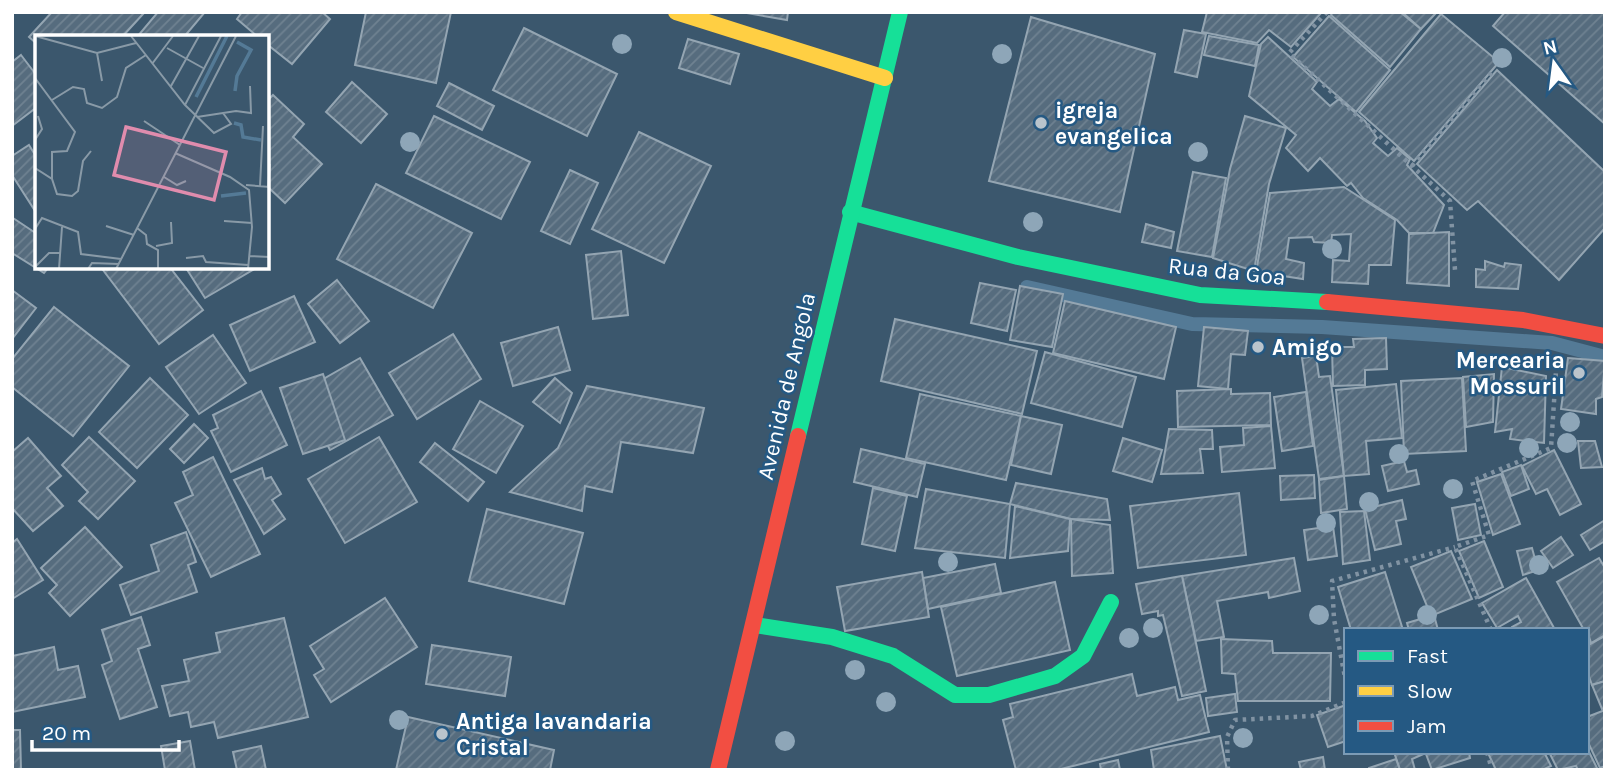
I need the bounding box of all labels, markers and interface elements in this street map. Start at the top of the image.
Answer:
north arrow [1519,28,1589,98]
inset map [35,35,270,270]
text: N [1541,35,1559,60]
place label: igreja evangelica [1055,97,1173,150]
marker: igreja evangelica [1033,115,1049,131]
street label: Rua da Goa [1167,252,1287,291]
street label: Avenida de Angola [752,290,821,482]
place label: Amigo [1272,334,1342,361]
marker: Amigo [1250,339,1266,355]
place label: Mercearia Mossuril [1456,347,1565,400]
marker: Mercearia Mossuril [1571,365,1587,381]
legend [1344,628,1589,754]
text: Fast [1407,644,1448,668]
text: Slow [1407,679,1452,703]
scale bar [32,708,178,752]
place label: Antiga lavandaria Cristal [456,708,652,761]
text: Jam [1407,714,1447,738]
text: 20 m [42,721,91,745]
marker: Antiga lavandaria Cristal [434,726,450,742]

